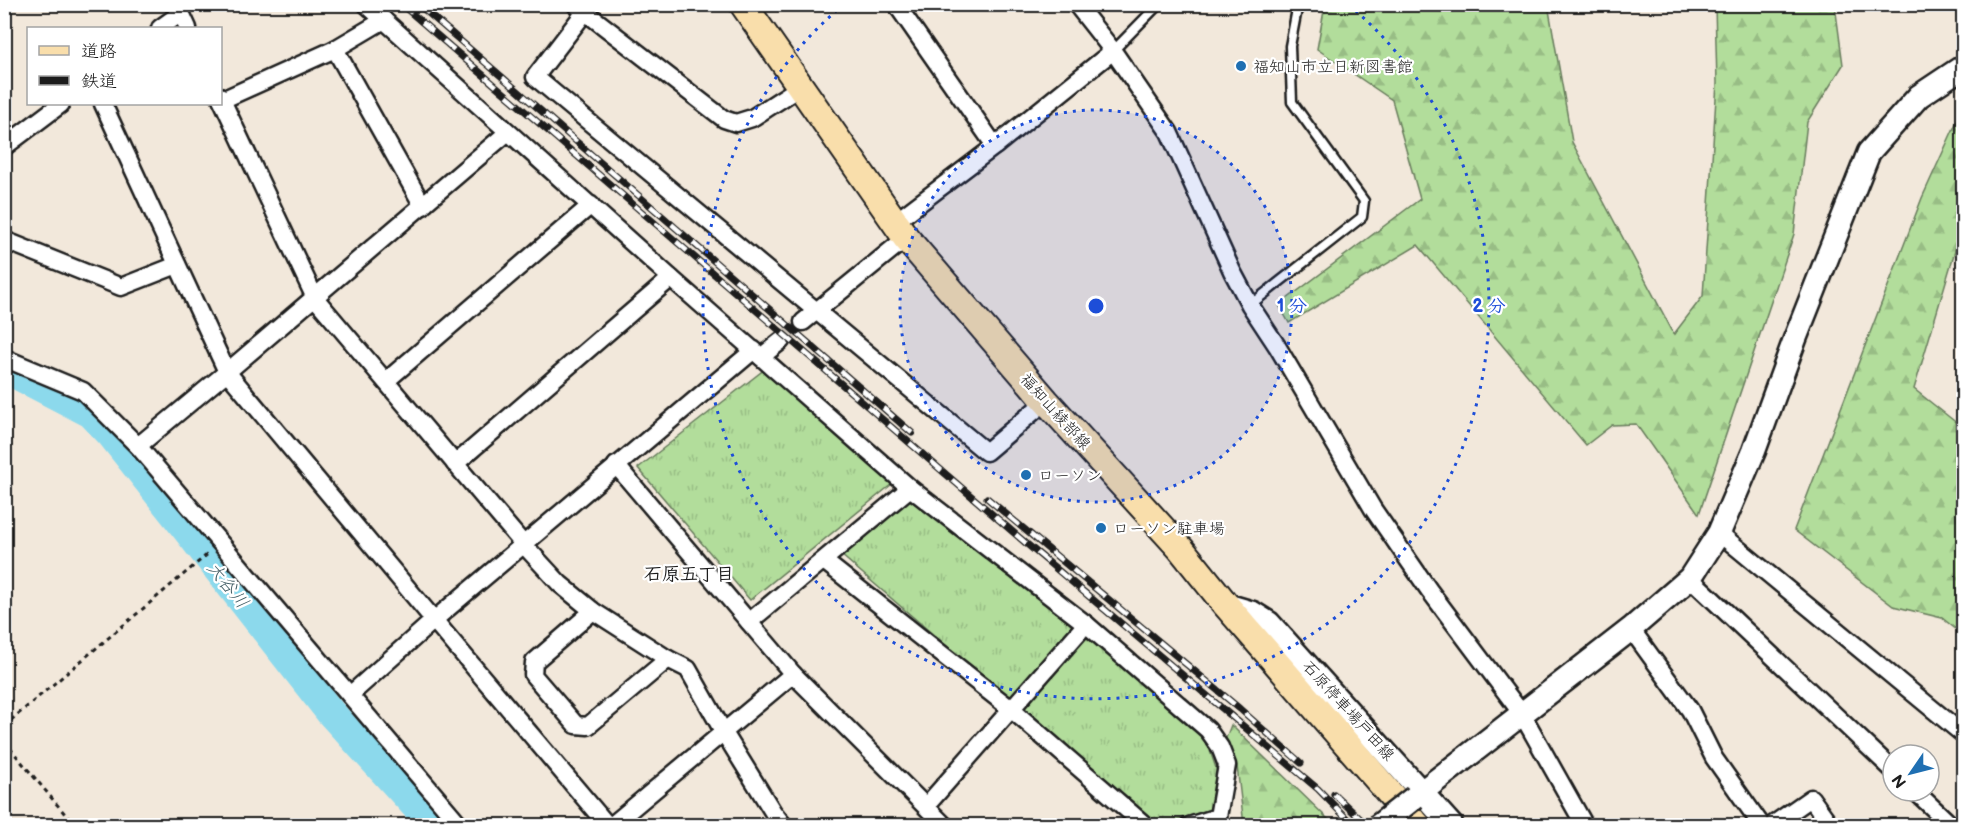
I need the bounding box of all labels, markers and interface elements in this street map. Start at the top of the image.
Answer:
legend [27,27,222,105]
text: 道路 [81,41,117,62]
place label: 福知山市立日新図書館 [1253,58,1413,77]
marker: 福知山市立日新図書館 [1234,59,1248,73]
text: 鉄道 [81,71,117,92]
centre of rings [1086,296,1106,316]
text: 1 分 [1277,296,1307,317]
text: 2 分 [1472,296,1506,317]
street label: 福知山綾部線 [1016,370,1094,454]
place label: ローソン [1038,467,1102,486]
marker: ローソン [1019,468,1033,482]
place label: ローソン駐車場 [1113,520,1225,539]
marker: ローソン駐車場 [1094,521,1108,535]
water label: 大谷川 [202,558,253,613]
district label: 石原五丁目 [644,564,734,585]
street label: 石原停車場戸田線 [1298,657,1398,765]
north arrow [1881,743,1941,803]
text: N [1889,770,1911,791]

